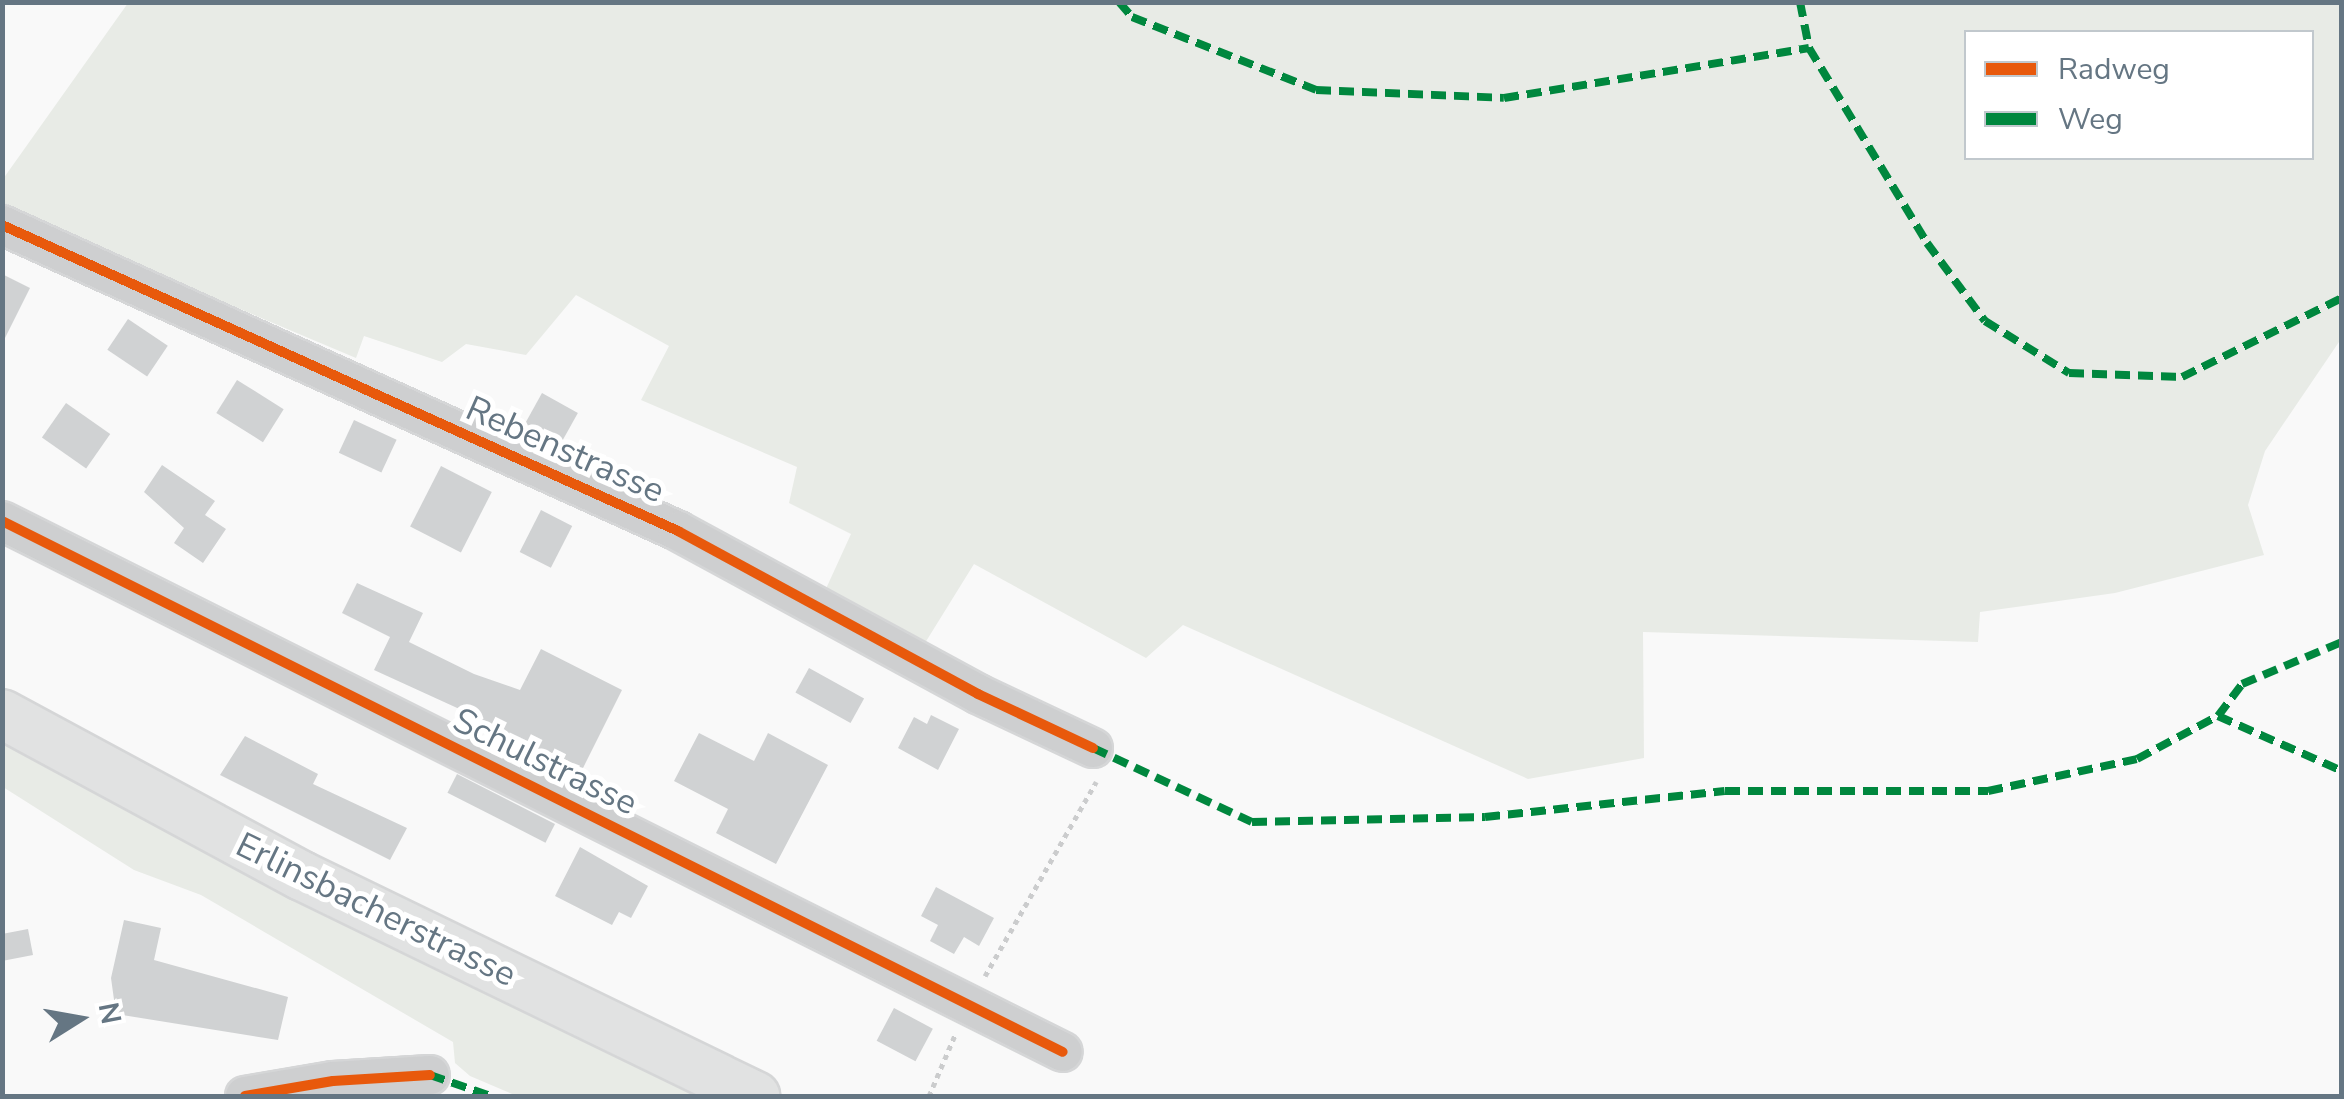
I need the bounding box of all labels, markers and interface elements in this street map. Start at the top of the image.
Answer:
legend [1964,30,2314,160]
text: Radweg [2058,49,2170,90]
text: Weg [2058,99,2123,140]
street label: Rebenstrasse [459,388,671,512]
street label: Schulstrasse [446,699,644,825]
street label: Erlinsbacherstrasse [229,824,523,996]
north arrow [30,969,130,1069]
text: N [89,999,130,1027]

